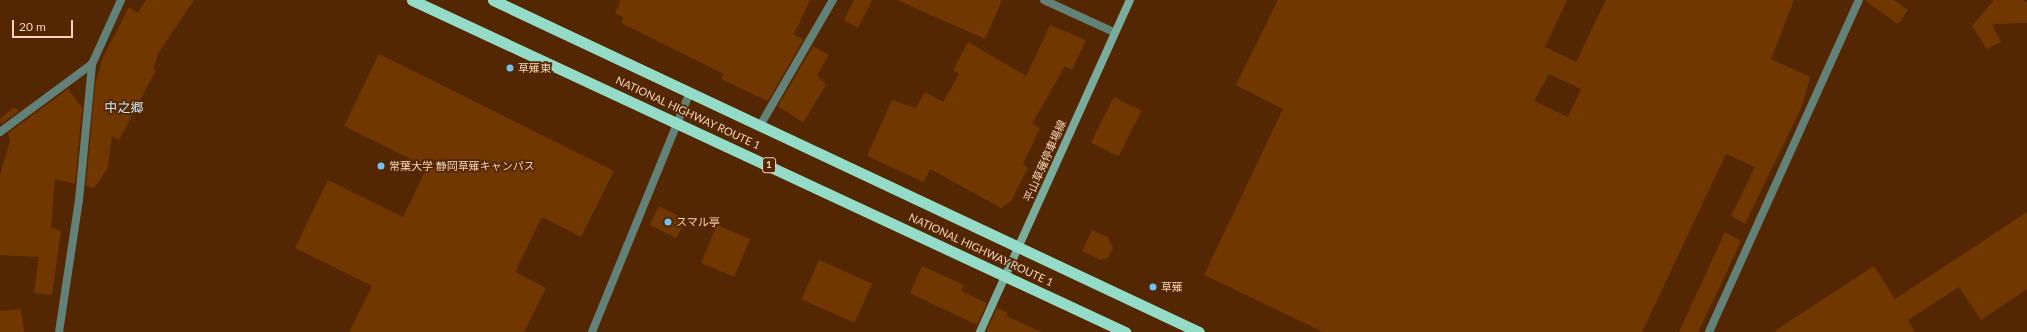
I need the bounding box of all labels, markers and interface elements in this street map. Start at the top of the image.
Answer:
scale bar [14,12,75,38]
text: 20 m [19,19,46,34]
place label: 草薙東 [518,61,551,75]
marker: 草薙東 [505,63,515,73]
street label: NATIONAL HIGHWAY ROUTE 1 [613,73,763,153]
district label: 中之郷 [105,99,143,115]
street label: 平山草薙停車場線 [1021,118,1069,204]
road number: 1 [762,157,776,173]
place label: 常葉大学 静岡草薙キャンパス [389,159,535,173]
marker: 常葉大学 静岡草薙キャンパス [376,161,386,171]
street label: NATIONAL HIGHWAY ROUTE 1 [906,210,1056,290]
place label: スマル亭 [676,215,720,229]
marker: スマル亭 [663,217,673,227]
place label: 草薙 [1161,280,1183,294]
marker: 草薙 [1148,282,1158,292]

